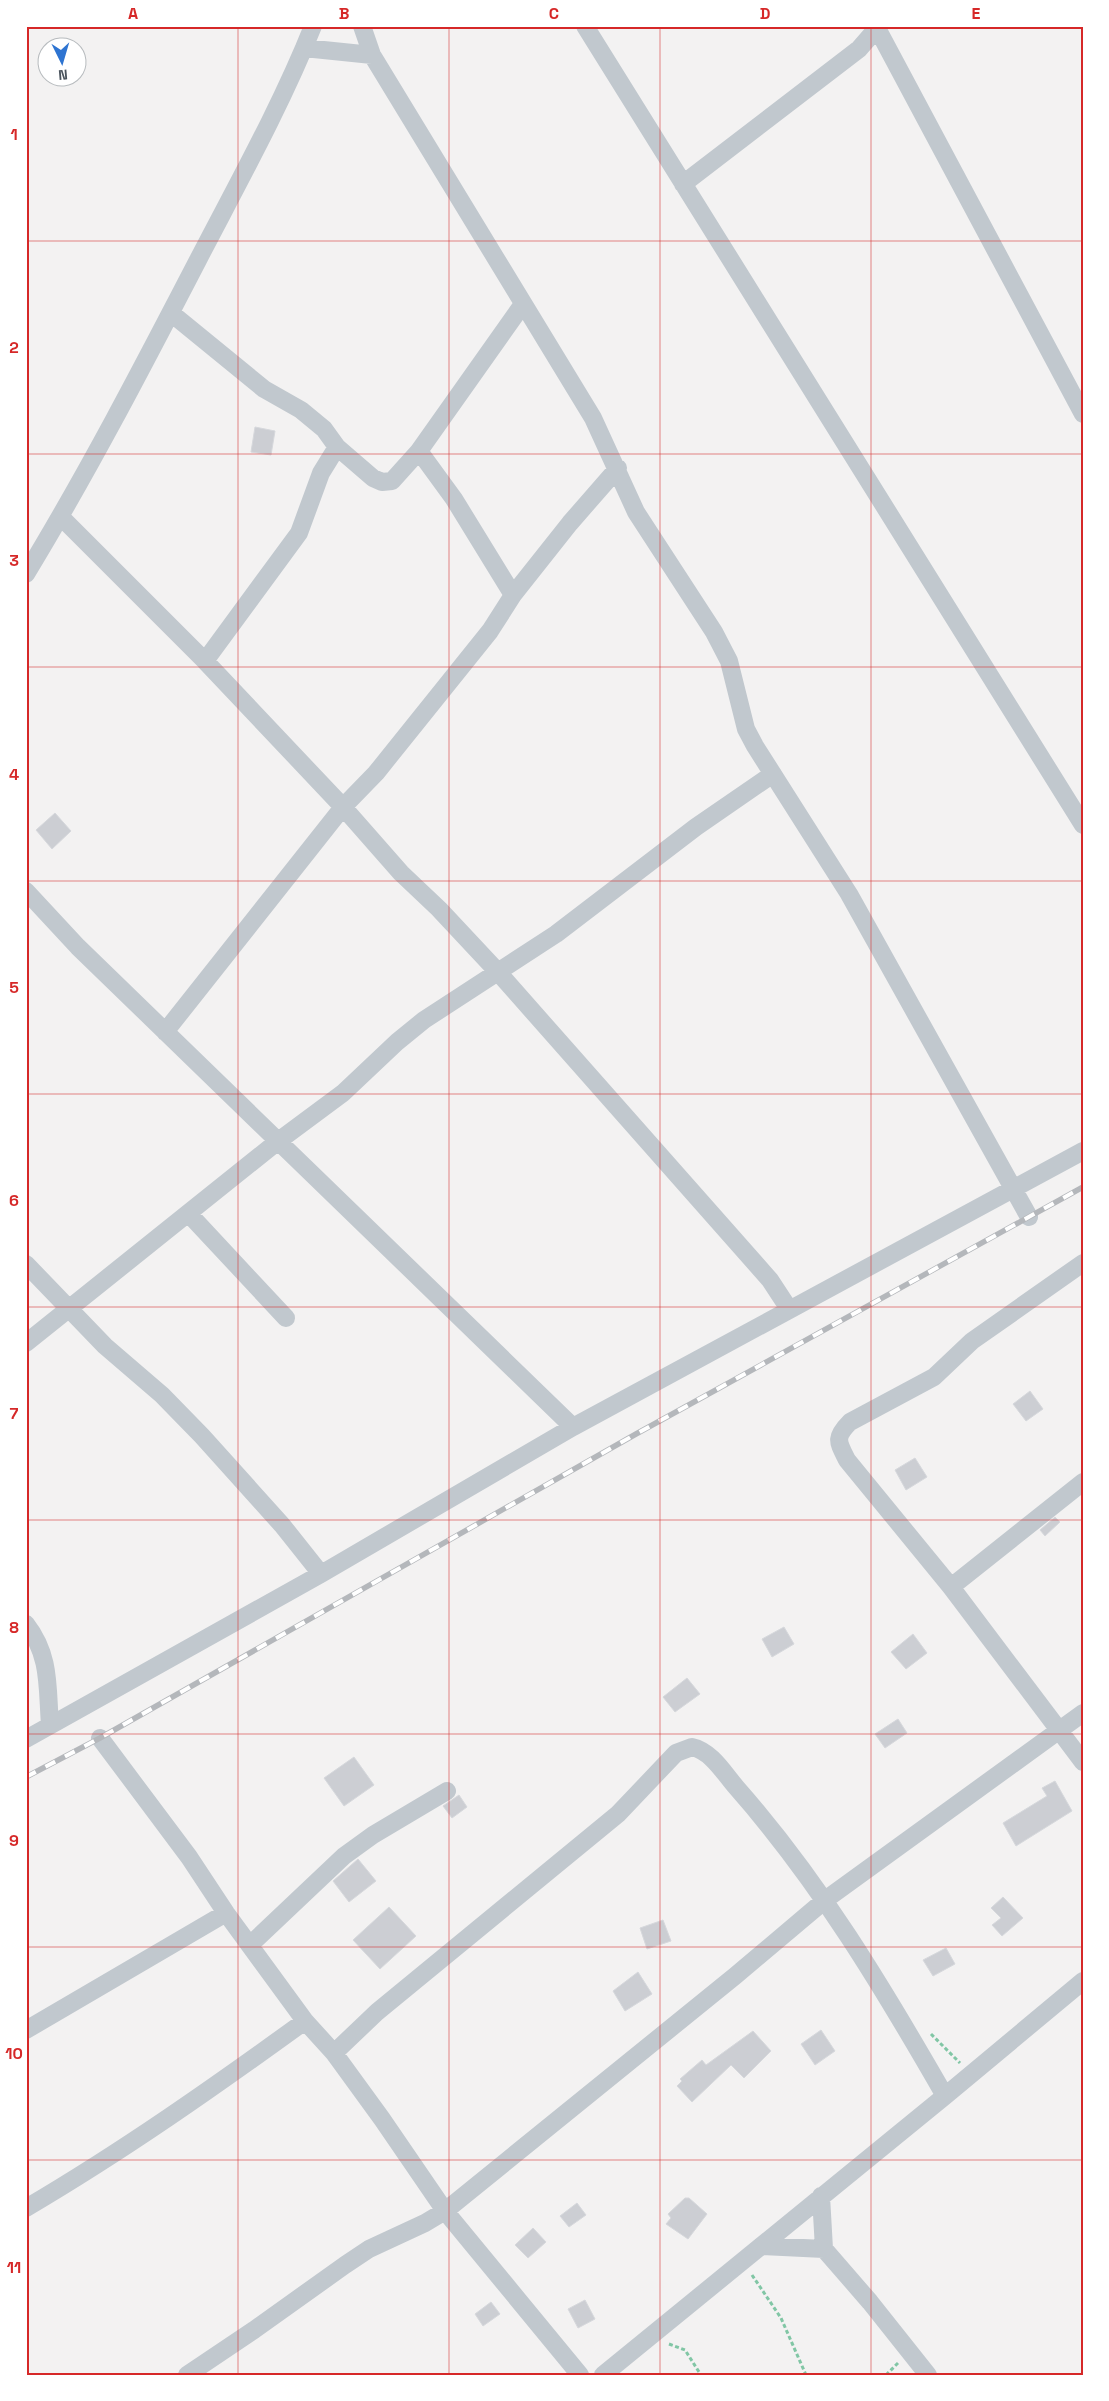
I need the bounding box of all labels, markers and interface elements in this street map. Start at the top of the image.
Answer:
text: A [128,3,138,24]
text: B [339,3,349,24]
text: C [549,3,559,24]
text: D [760,3,770,24]
text: E [972,3,981,24]
north arrow [38,38,88,88]
text: N [58,66,69,84]
text: 1 [10,124,18,145]
text: 2 [9,337,19,358]
text: 3 [9,550,19,571]
text: 4 [9,764,19,785]
text: 5 [9,977,19,998]
text: 6 [9,1190,19,1211]
text: 7 [10,1403,19,1424]
text: 8 [9,1617,19,1638]
text: 9 [9,1830,19,1851]
text: 10 [5,2043,23,2064]
text: 11 [7,2257,21,2278]

